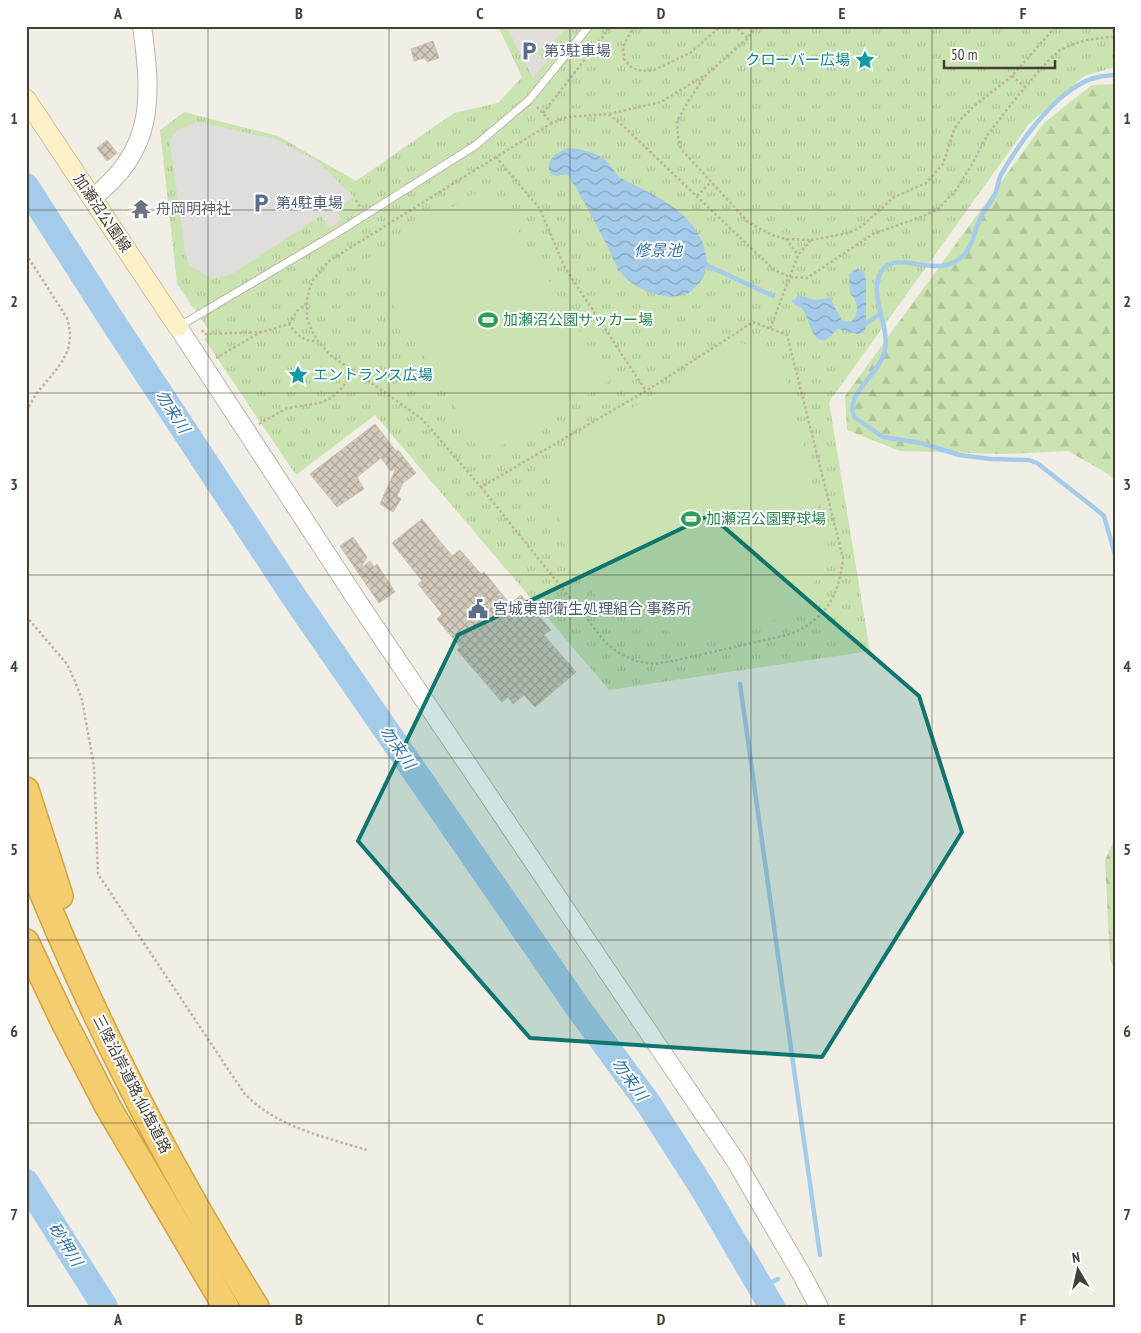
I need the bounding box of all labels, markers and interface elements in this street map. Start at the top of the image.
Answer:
text: A [113,3,123,23]
text: B [295,3,303,23]
text: C [476,3,484,23]
text: D [657,3,666,23]
text: E [839,3,846,23]
text: F [1020,3,1027,23]
scale bar [944,38,1055,70]
parking icon: 第3駐車場 [518,40,540,62]
place label: 第3駐車場 [544,41,611,60]
text: 50 m [951,45,977,64]
place icon: クローバー広場 [854,49,876,71]
place label: クローバー広場 [745,50,850,69]
text: 1 [10,108,18,128]
text: 1 [1123,108,1131,128]
street label: 加瀬沼公園線 [69,170,135,255]
parking icon: 第4駐車場 [250,192,272,214]
place label: 第4駐車場 [276,193,343,212]
temple icon: 舟岡明神社 [130,198,152,220]
place label: 舟岡明神社 [156,199,231,218]
water label: 修景池 [634,240,684,260]
text: 2 [10,291,18,311]
text: 2 [1123,291,1131,311]
sports icon: 加瀬沼公園サッカー場 [477,309,499,331]
place label: 加瀬沼公園サッカー場 [503,310,653,329]
place icon: エントランス広場 [287,364,309,386]
place label: エントランス広場 [313,365,433,384]
water label: 勿来川 [152,385,196,438]
text: 3 [10,474,18,494]
text: 3 [1123,474,1131,494]
sports icon: 加瀬沼公園野球場 [680,508,702,530]
place label: 加瀬沼公園野球場 [706,509,826,528]
public building icon: 宮城東部衛生処理組合 事務所 [467,598,489,620]
place label: 宮城東部衛生処理組合 事務所 [493,599,691,618]
text: 4 [10,656,18,676]
text: 4 [1123,656,1131,676]
water label: 勿来川 [376,722,421,774]
text: 5 [10,839,18,859]
text: 5 [1123,839,1131,859]
street label: 三陸沿岸道路;仙塩道路 [89,1011,176,1156]
text: 6 [10,1021,18,1041]
text: 6 [1123,1021,1131,1041]
water label: 勿来川 [608,1054,653,1106]
text: 7 [10,1204,18,1224]
text: 7 [1123,1204,1131,1224]
water label: 砂押川 [45,1218,88,1271]
north arrow [1054,1246,1104,1296]
text: N [1071,1248,1081,1267]
text: A [113,1309,123,1329]
text: B [295,1309,303,1329]
text: C [476,1309,484,1329]
text: D [657,1309,666,1329]
text: E [839,1309,846,1329]
text: F [1020,1309,1027,1329]

